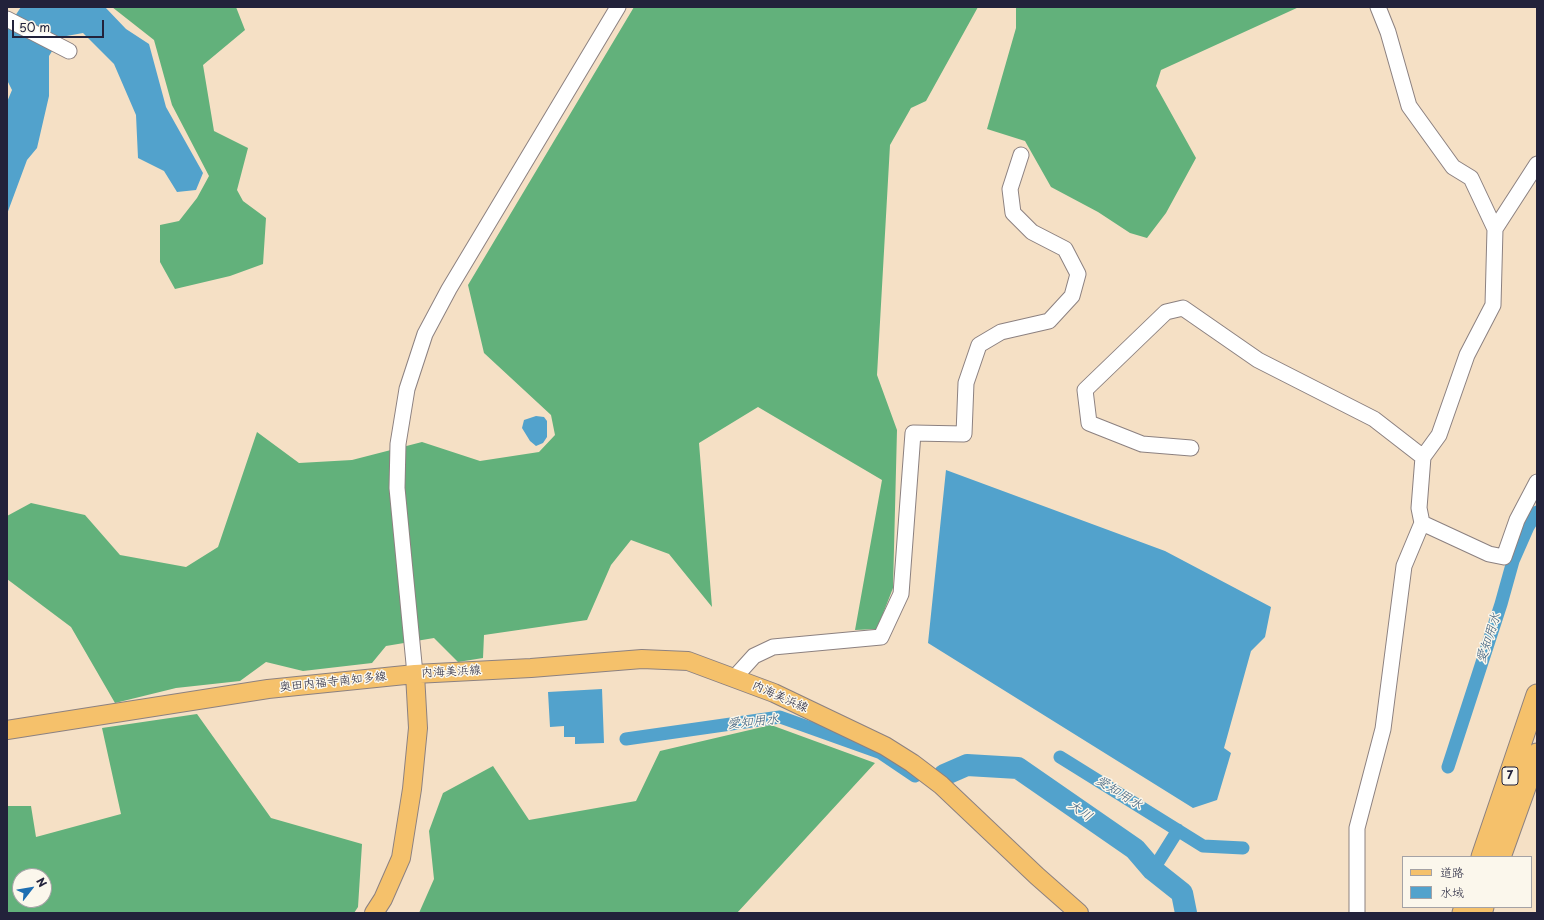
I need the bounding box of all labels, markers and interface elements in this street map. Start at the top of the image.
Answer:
scale bar [14,12,106,38]
text: 50 m [19,18,50,36]
water label: 愛知用水 [1474,611,1504,665]
street label: 内海美浜線 [421,663,481,681]
street label: 奥田内福寺南知多線 [279,669,387,695]
street label: 内海美浜線 [750,678,810,716]
water label: 愛知用水 [726,712,780,732]
road number: 7 [1502,767,1518,785]
water label: 愛知用水 [1093,773,1145,813]
water label: 大川 [1065,797,1095,825]
legend [1402,856,1532,908]
text: 道路 [1440,863,1464,881]
north arrow [12,868,52,908]
text: N [32,874,51,890]
text: 水域 [1440,883,1464,901]

